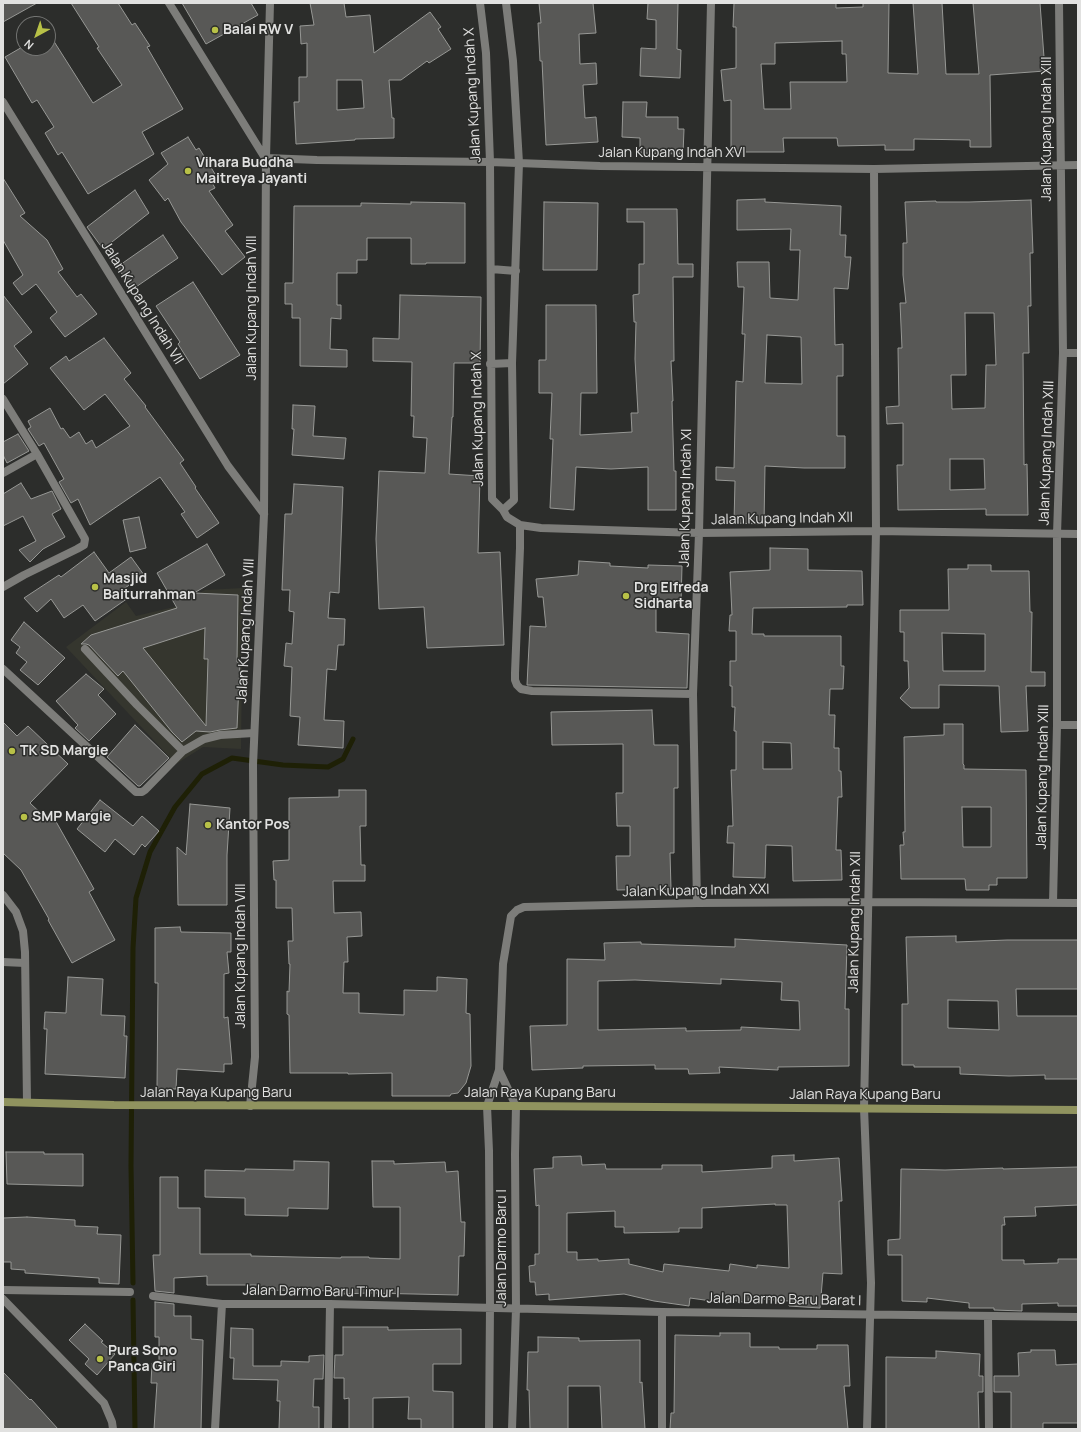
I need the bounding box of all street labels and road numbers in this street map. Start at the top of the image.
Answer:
street label: Jalan Kupang Indah X [461,27,485,163]
street label: Jalan Kupang Indah XIII [1039,56,1055,202]
street label: Jalan Kupang Indah XVI [599,145,745,161]
street label: Jalan Kupang Indah VIII [244,235,260,381]
street label: Jalan Kupang Indah VII [97,238,187,368]
street label: Jalan Kupang Indah X [468,351,488,487]
street label: Jalan Kupang Indah XIII [1036,380,1058,526]
street label: Jalan Kupang Indah XI [676,429,696,567]
street label: Jalan Kupang Indah XII [711,509,853,529]
street label: Jalan Kupang Indah VIII [234,558,258,704]
street label: Jalan Kupang Indah XIII [1033,704,1053,850]
street label: Jalan Kupang Indah XII [845,851,865,993]
street label: Jalan Kupang Indah XXI [622,881,770,901]
street label: Jalan Kupang Indah VIII [233,883,249,1029]
street label: Jalan Raya Kupang Baru [140,1085,292,1101]
street label: Jalan Raya Kupang Baru [464,1085,616,1101]
street label: Jalan Raya Kupang Baru [789,1087,941,1103]
street label: Jalan Darmo Baru I [494,1189,510,1307]
street label: Jalan Darmo Baru Timur I [242,1282,400,1302]
street label: Jalan Darmo Baru Barat I [707,1290,861,1310]

